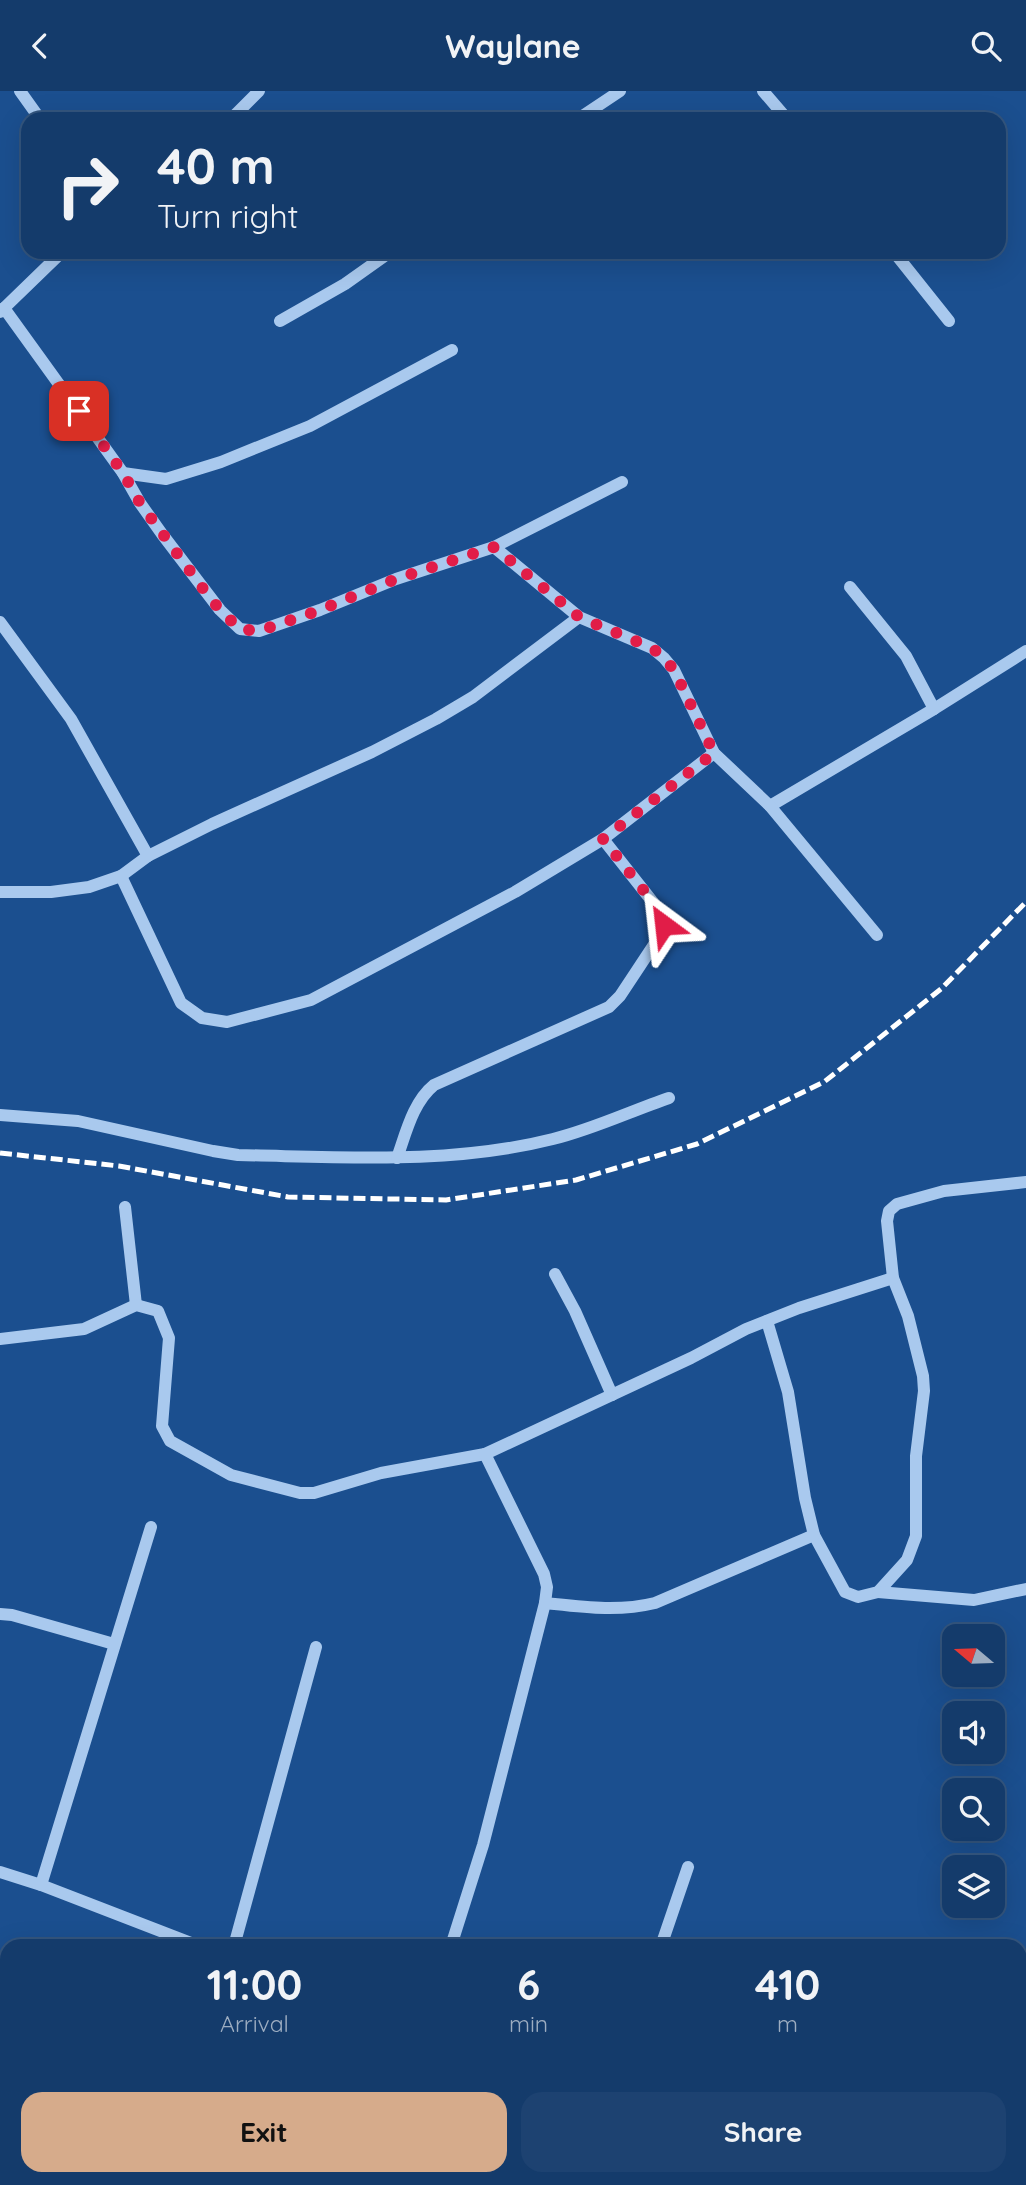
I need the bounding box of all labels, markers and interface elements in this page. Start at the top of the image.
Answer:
text: Waylane [445,26,581,66]
icon: back [21,27,59,65]
icon: search [967,27,1005,65]
text: 40 m [157,135,275,196]
icon: right [42,140,133,231]
text: Turn right [157,196,298,236]
pin [49,381,109,441]
icon: arrive [60,392,98,430]
position arrow [627,888,701,962]
north arrow [942,1624,1004,1687]
map controls [942,1624,1005,1918]
button: sound [942,1701,1005,1764]
button: search [942,1778,1005,1841]
button: layers [942,1855,1005,1918]
text: 11:00 [207,1958,302,2011]
text: 6 [517,1958,540,2011]
text: 410 [755,1958,820,2011]
text: Arrival [220,2009,289,2038]
text: min [509,2009,548,2038]
text: m [777,2009,798,2038]
button: Exit [21,2092,507,2172]
button: Share [521,2092,1006,2172]

